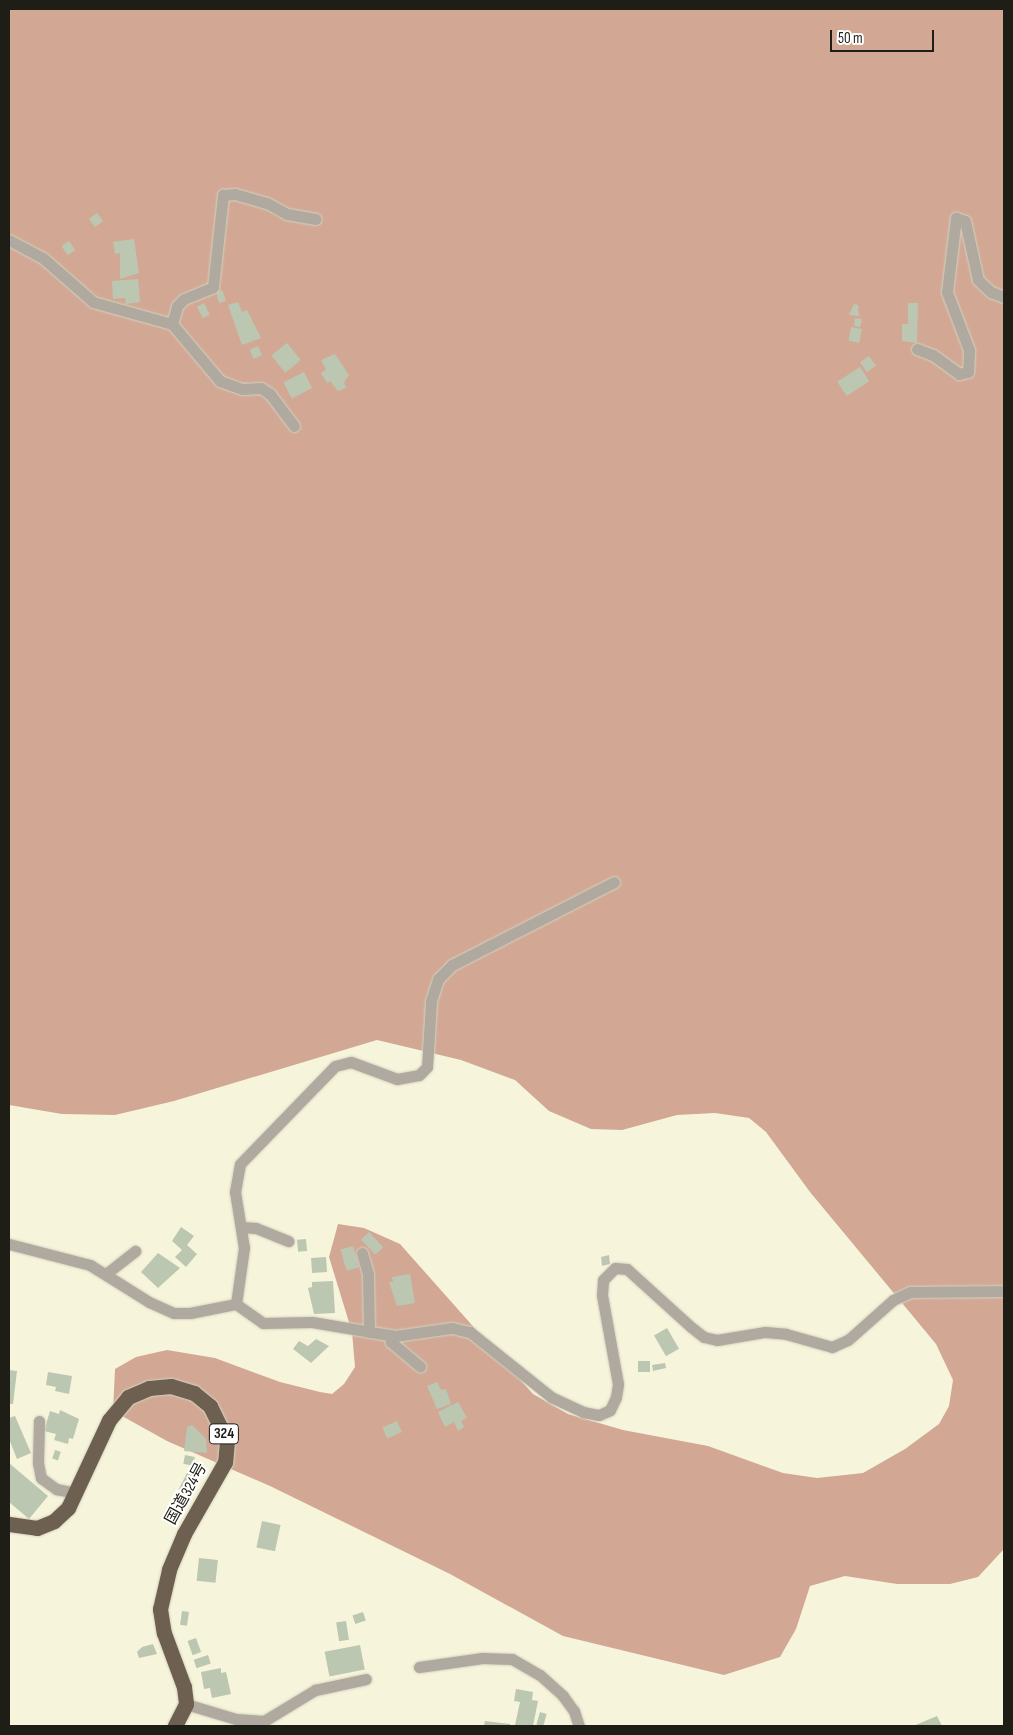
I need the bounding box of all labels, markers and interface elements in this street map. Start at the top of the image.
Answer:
scale bar [833,20,937,52]
text: 50 m [838,29,863,48]
road number: 324 [208,1422,240,1446]
street label: 国道324号 [162,1460,212,1528]

